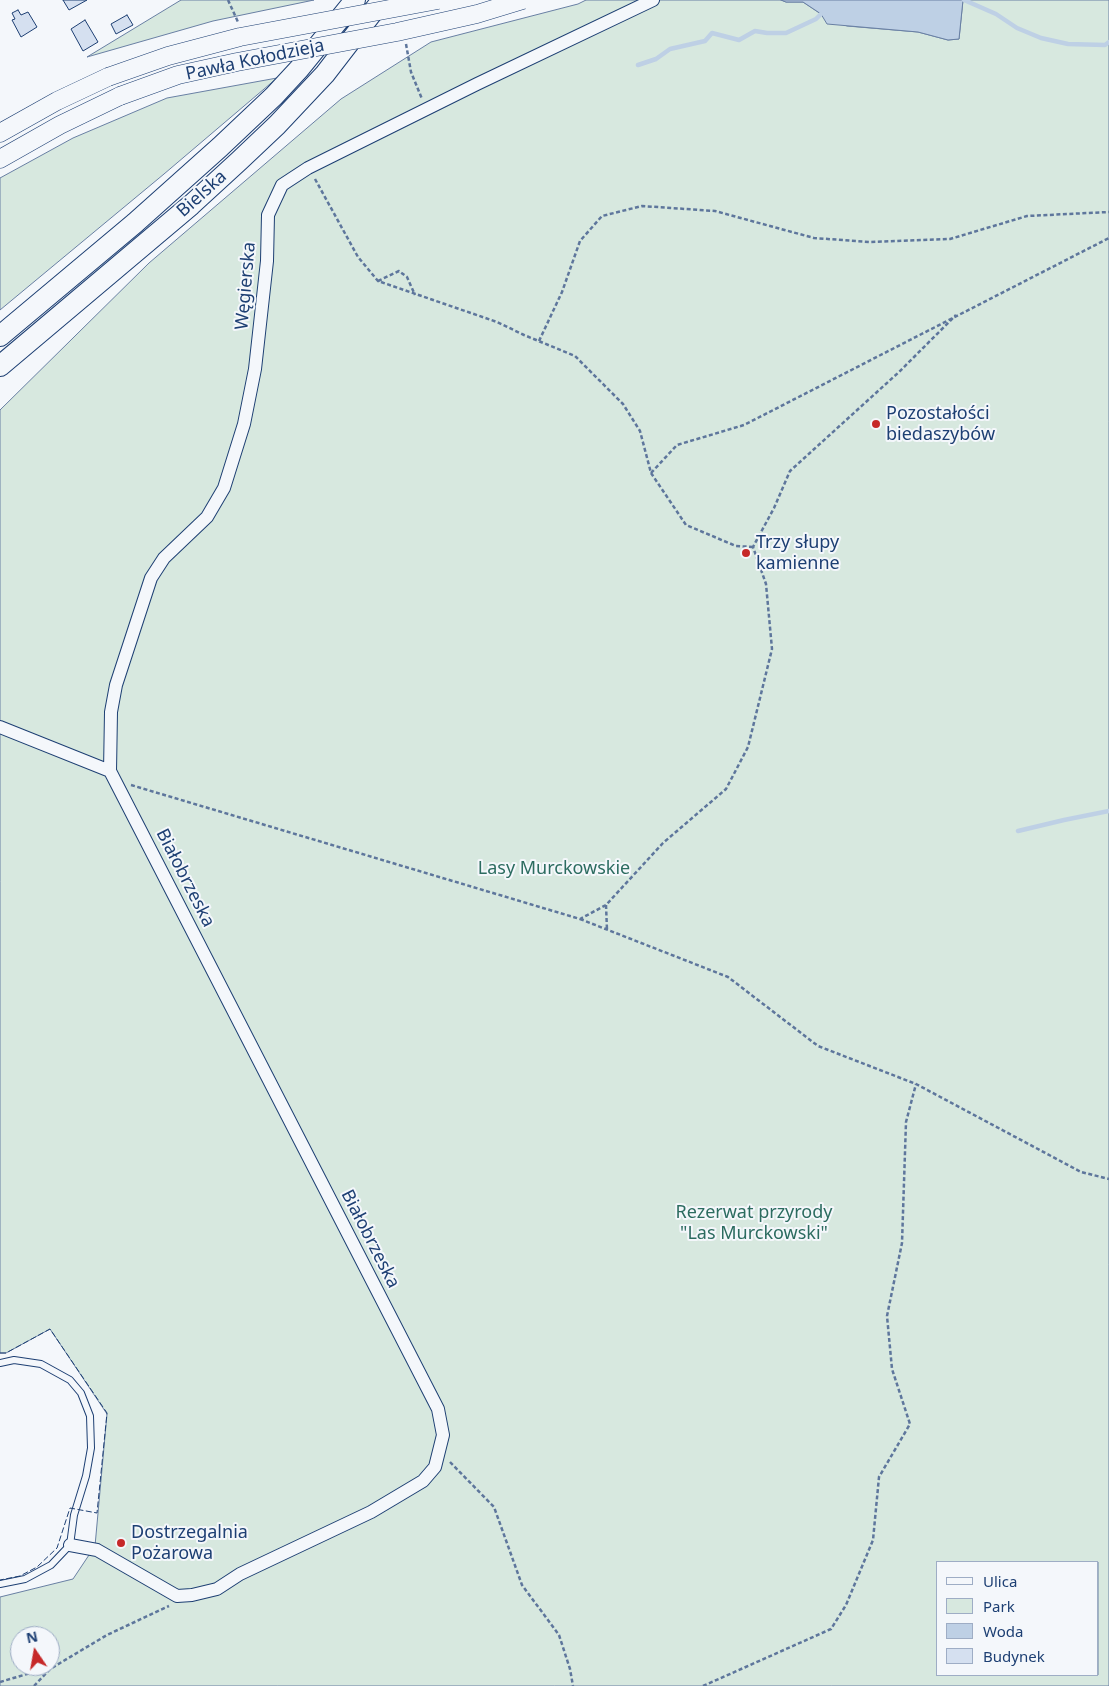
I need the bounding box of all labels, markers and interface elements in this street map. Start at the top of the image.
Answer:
street label: Pawła Kołodzieja [184,35,326,85]
street label: Bielska [173,166,231,222]
street label: Węgierska [231,241,261,331]
place label: Pozostałości biedaszybów [886,403,995,446]
marker: Pozostałości biedaszybów [870,418,882,430]
place label: Trzy słupy kamienne [756,532,840,574]
marker: Trzy słupy kamienne [740,547,752,559]
street label: Białobrzeska [151,825,219,931]
park label: Lasy Murckowskie [478,858,630,880]
street label: Białobrzeska [336,1186,404,1292]
park label: Rezerwat przyrody "Las Murckowski" [676,1202,832,1244]
place label: Dostrzegalnia Pożarowa [131,1522,248,1565]
marker: Dostrzegalnia Pożarowa [115,1537,127,1549]
legend [936,1561,1099,1676]
text: Ulica [983,1571,1017,1591]
text: Park [983,1596,1015,1616]
text: Woda [983,1621,1023,1641]
north arrow [10,1626,60,1676]
text: N [24,1626,40,1647]
text: Budynek [983,1646,1045,1666]

